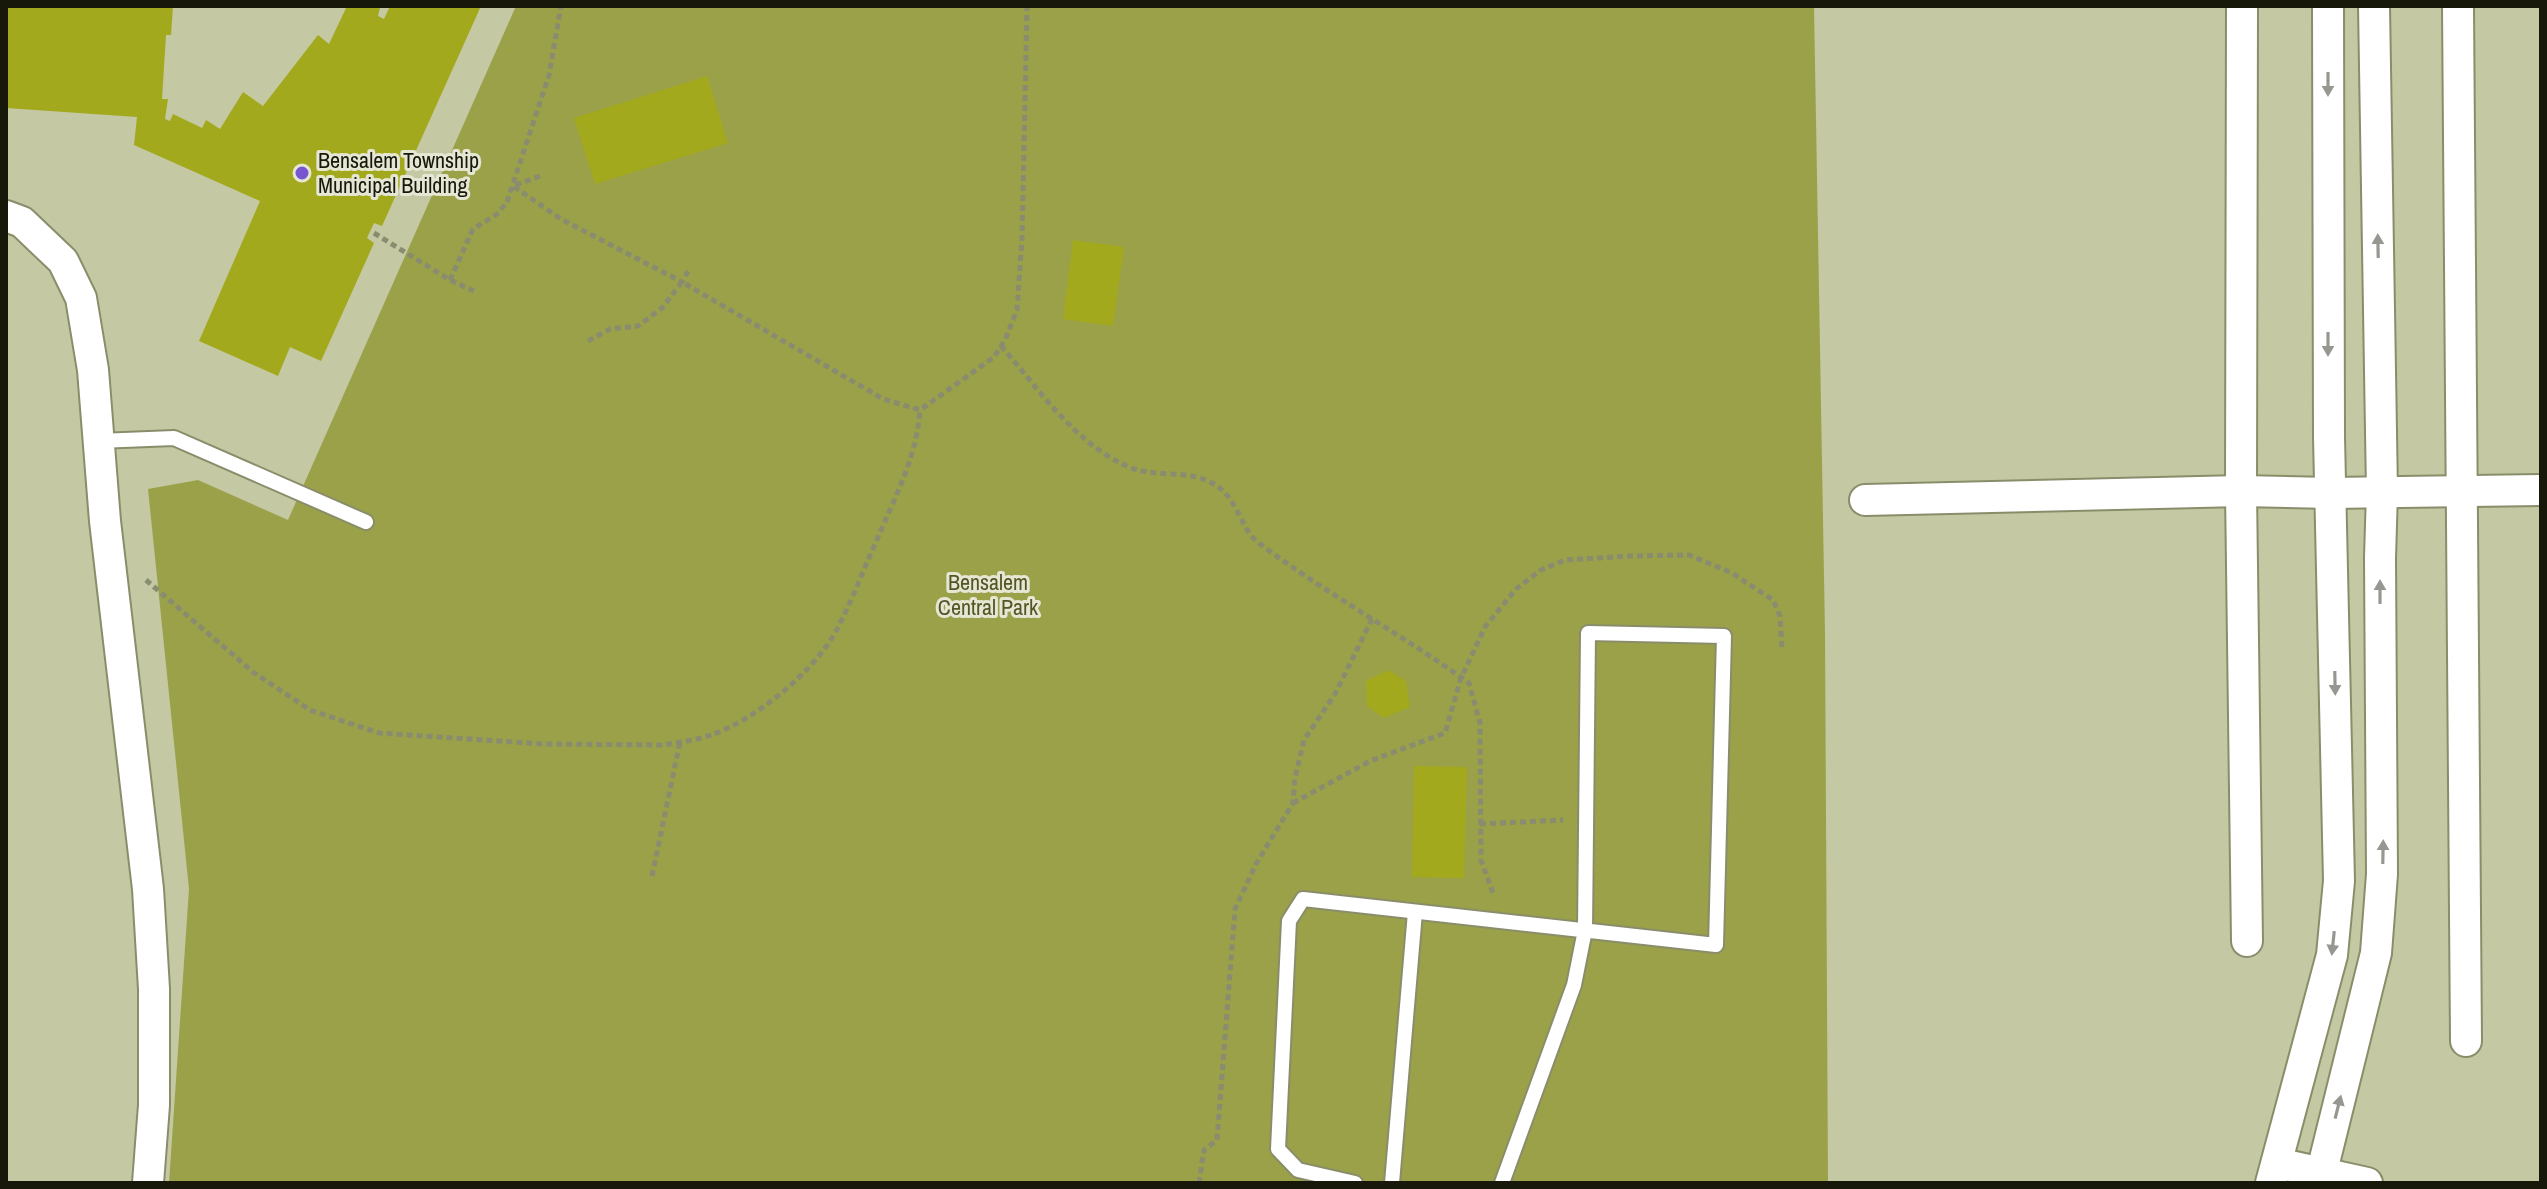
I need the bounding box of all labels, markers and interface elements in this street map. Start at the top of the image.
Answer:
one-way arrow [2322,72,2334,97]
place label: Bensalem Township Municipal Building [318,145,479,200]
marker: Bensalem Township Municipal Building [293,164,311,182]
one-way arrow [2371,233,2384,258]
one-way arrow [2322,332,2334,357]
park label: Bensalem Central Park [938,567,1039,622]
one-way arrow [2374,579,2386,604]
one-way arrow [2328,671,2341,696]
one-way arrow [2376,839,2389,864]
one-way arrow [2327,931,2340,956]
one-way arrow [2332,1095,2344,1120]

